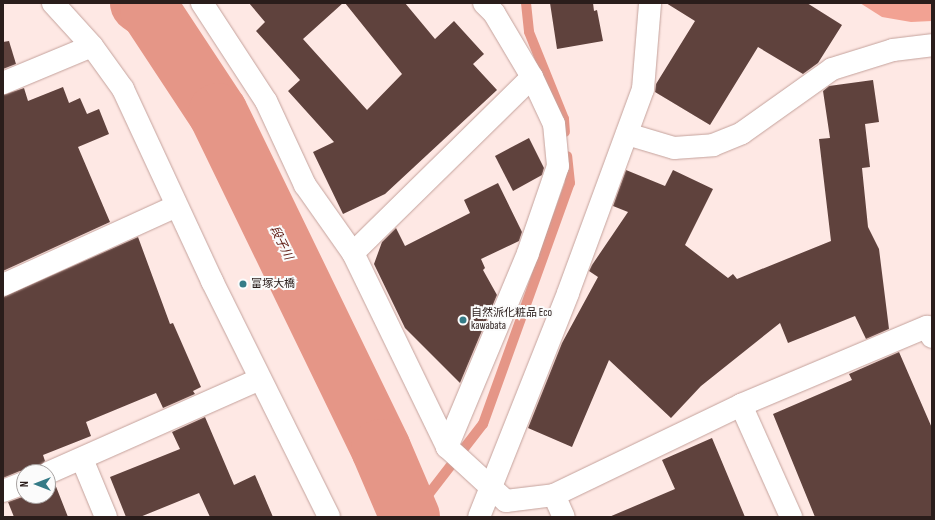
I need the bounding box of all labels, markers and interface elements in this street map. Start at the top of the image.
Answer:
water label: 段子川 [267,224,295,262]
place label: 富塚大橋 [251,277,295,291]
marker: 富塚大橋 [238,279,248,289]
place label: 自然派化粧品 Eco kawabata [471,307,552,333]
marker: 自然派化粧品 Eco kawabata [458,315,468,325]
north arrow [16,464,56,504]
text: N [18,481,31,487]

